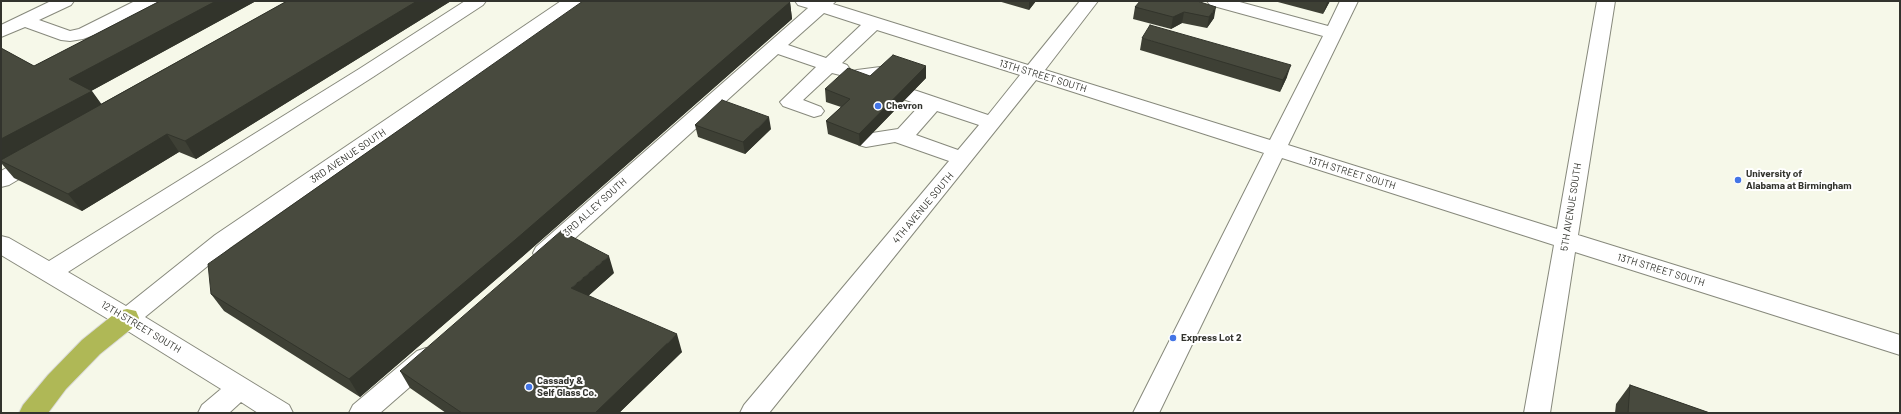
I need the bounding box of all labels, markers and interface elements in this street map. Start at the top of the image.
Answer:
street label: 13TH STREET SOUTH [998,57,1088,95]
place label: Chevron [886,100,923,112]
marker: Chevron [873,101,883,111]
street label: 3RD AVENUE SOUTH [308,126,388,186]
street label: 13TH STREET SOUTH [1307,154,1397,192]
street label: 5TH AVENUE SOUTH [1558,162,1584,252]
place label: University of Alabama at Birmingham [1746,168,1852,192]
street label: 4TH AVENUE SOUTH [890,170,956,246]
street label: 3RD ALLEY SOUTH [561,175,629,239]
marker: University of Alabama at Birmingham [1733,175,1743,185]
street label: 13TH STREET SOUTH [1616,251,1706,289]
street label: 12TH STREET SOUTH [99,298,183,356]
place label: Express Lot 2 [1181,332,1242,344]
marker: Express Lot 2 [1168,333,1178,343]
place label: Cassady & Self Glass Co. [537,375,597,398]
marker: Cassady & Self Glass Co. [524,382,534,392]

